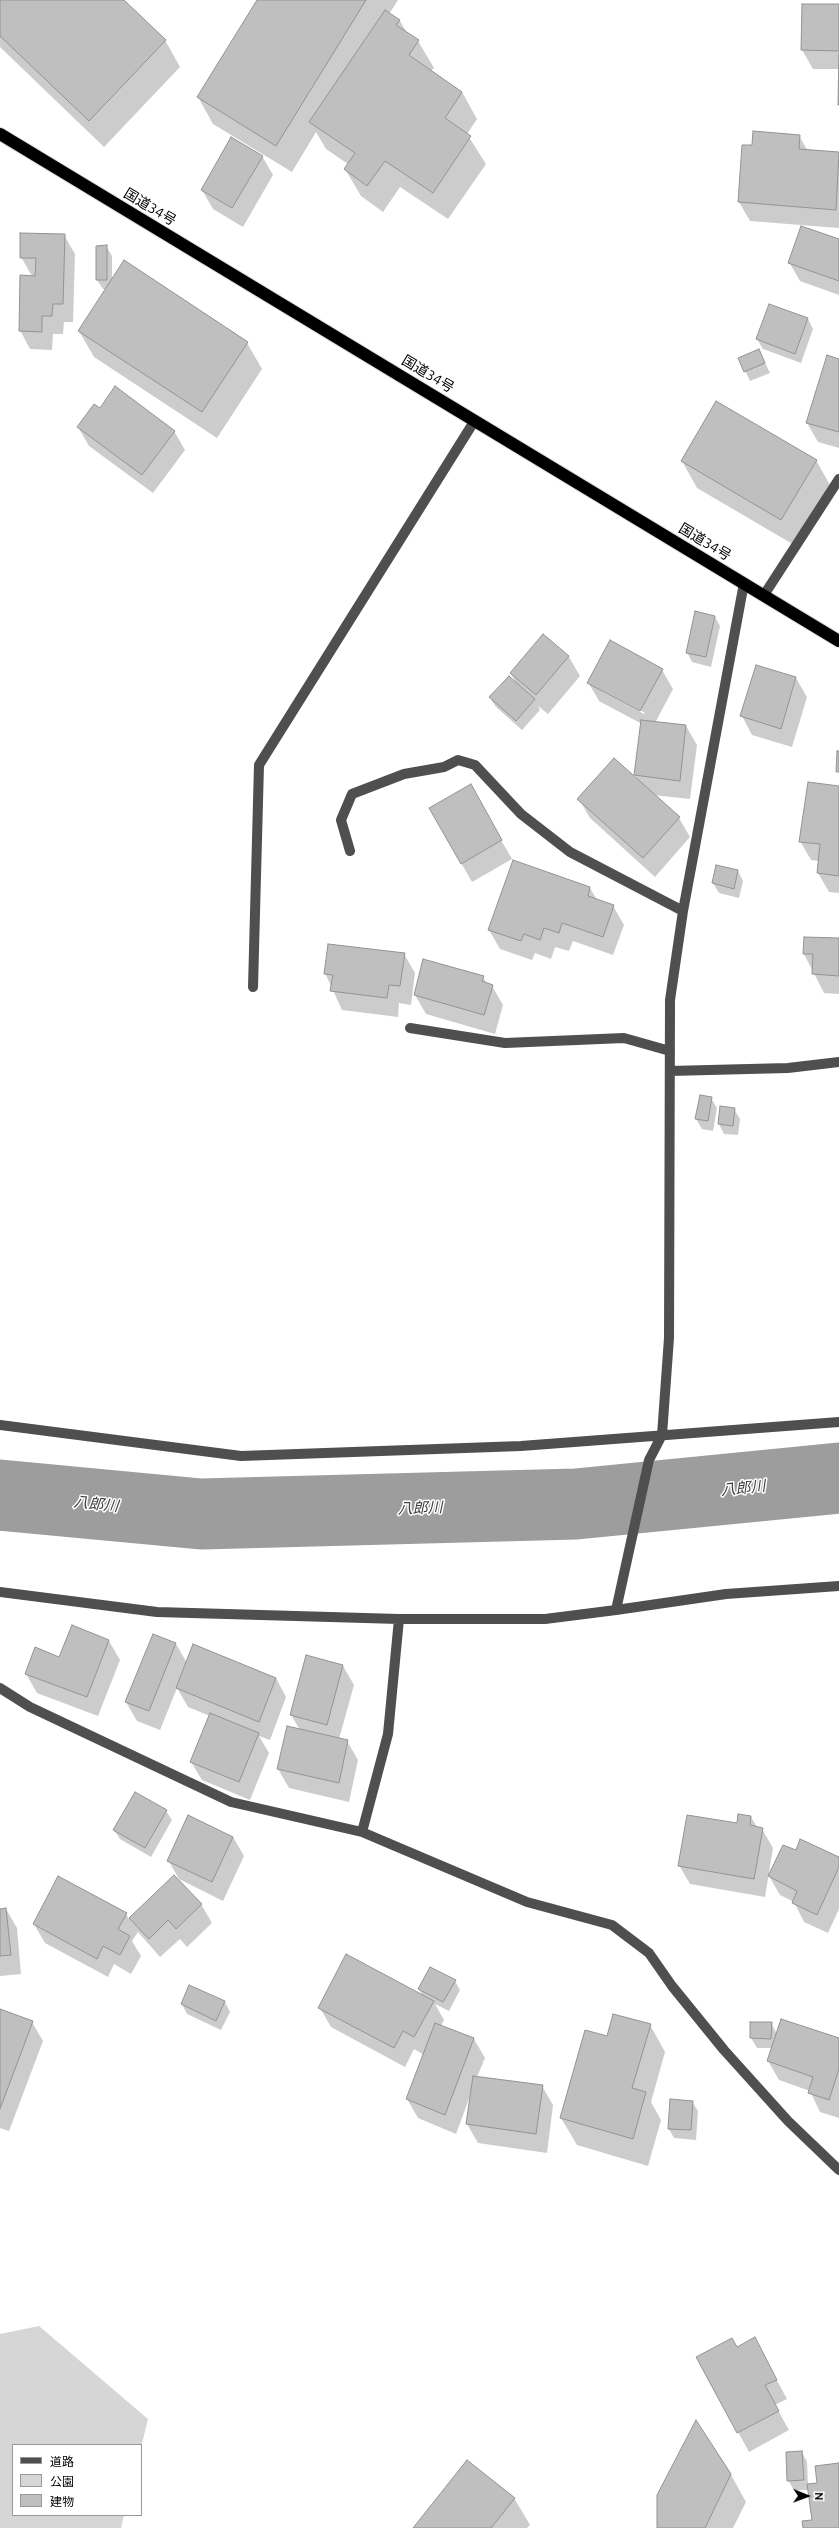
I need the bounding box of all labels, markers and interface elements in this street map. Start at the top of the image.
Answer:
street label: 国道34号 [121,185,179,229]
street label: 国道34号 [399,352,457,396]
street label: 国道34号 [676,520,734,564]
water label: 八郎川 [720,1477,766,1499]
water label: 八郎川 [73,1493,119,1515]
water label: 八郎川 [397,1498,443,1518]
legend [12,2444,142,2516]
text: 道路 [50,2455,74,2468]
text: 公園 [50,2475,74,2488]
north arrow [787,2476,827,2516]
text: N [813,2492,825,2500]
text: 建物 [50,2495,74,2508]

